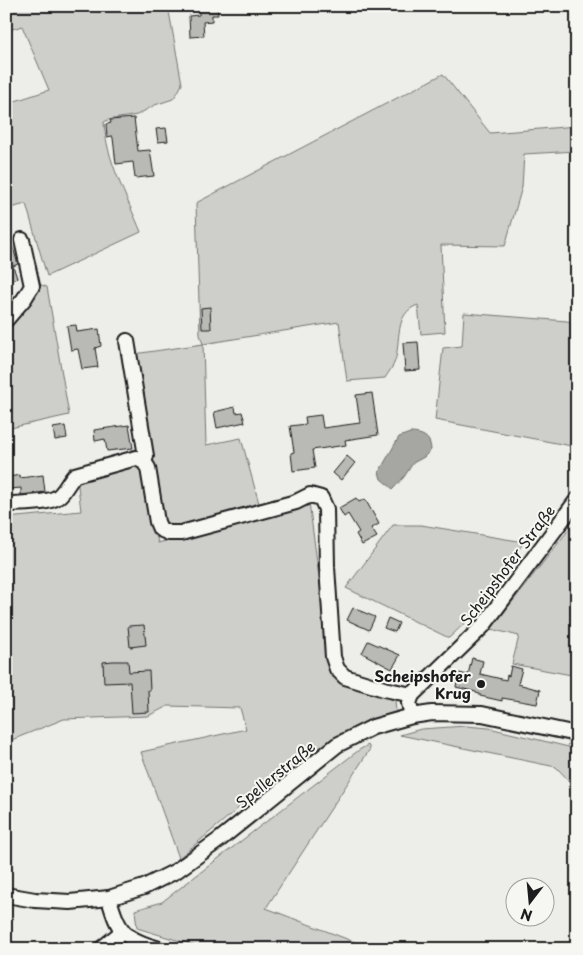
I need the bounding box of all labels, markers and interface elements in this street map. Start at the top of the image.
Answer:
street label: Scheipshofer Straße [454,500,560,630]
place label: Scheipshofer Krug [374,664,471,704]
marker: Scheipshofer Krug [475,678,487,690]
street label: Spellerstraße [230,735,320,813]
north arrow [506,878,556,928]
text: N [518,903,535,927]

